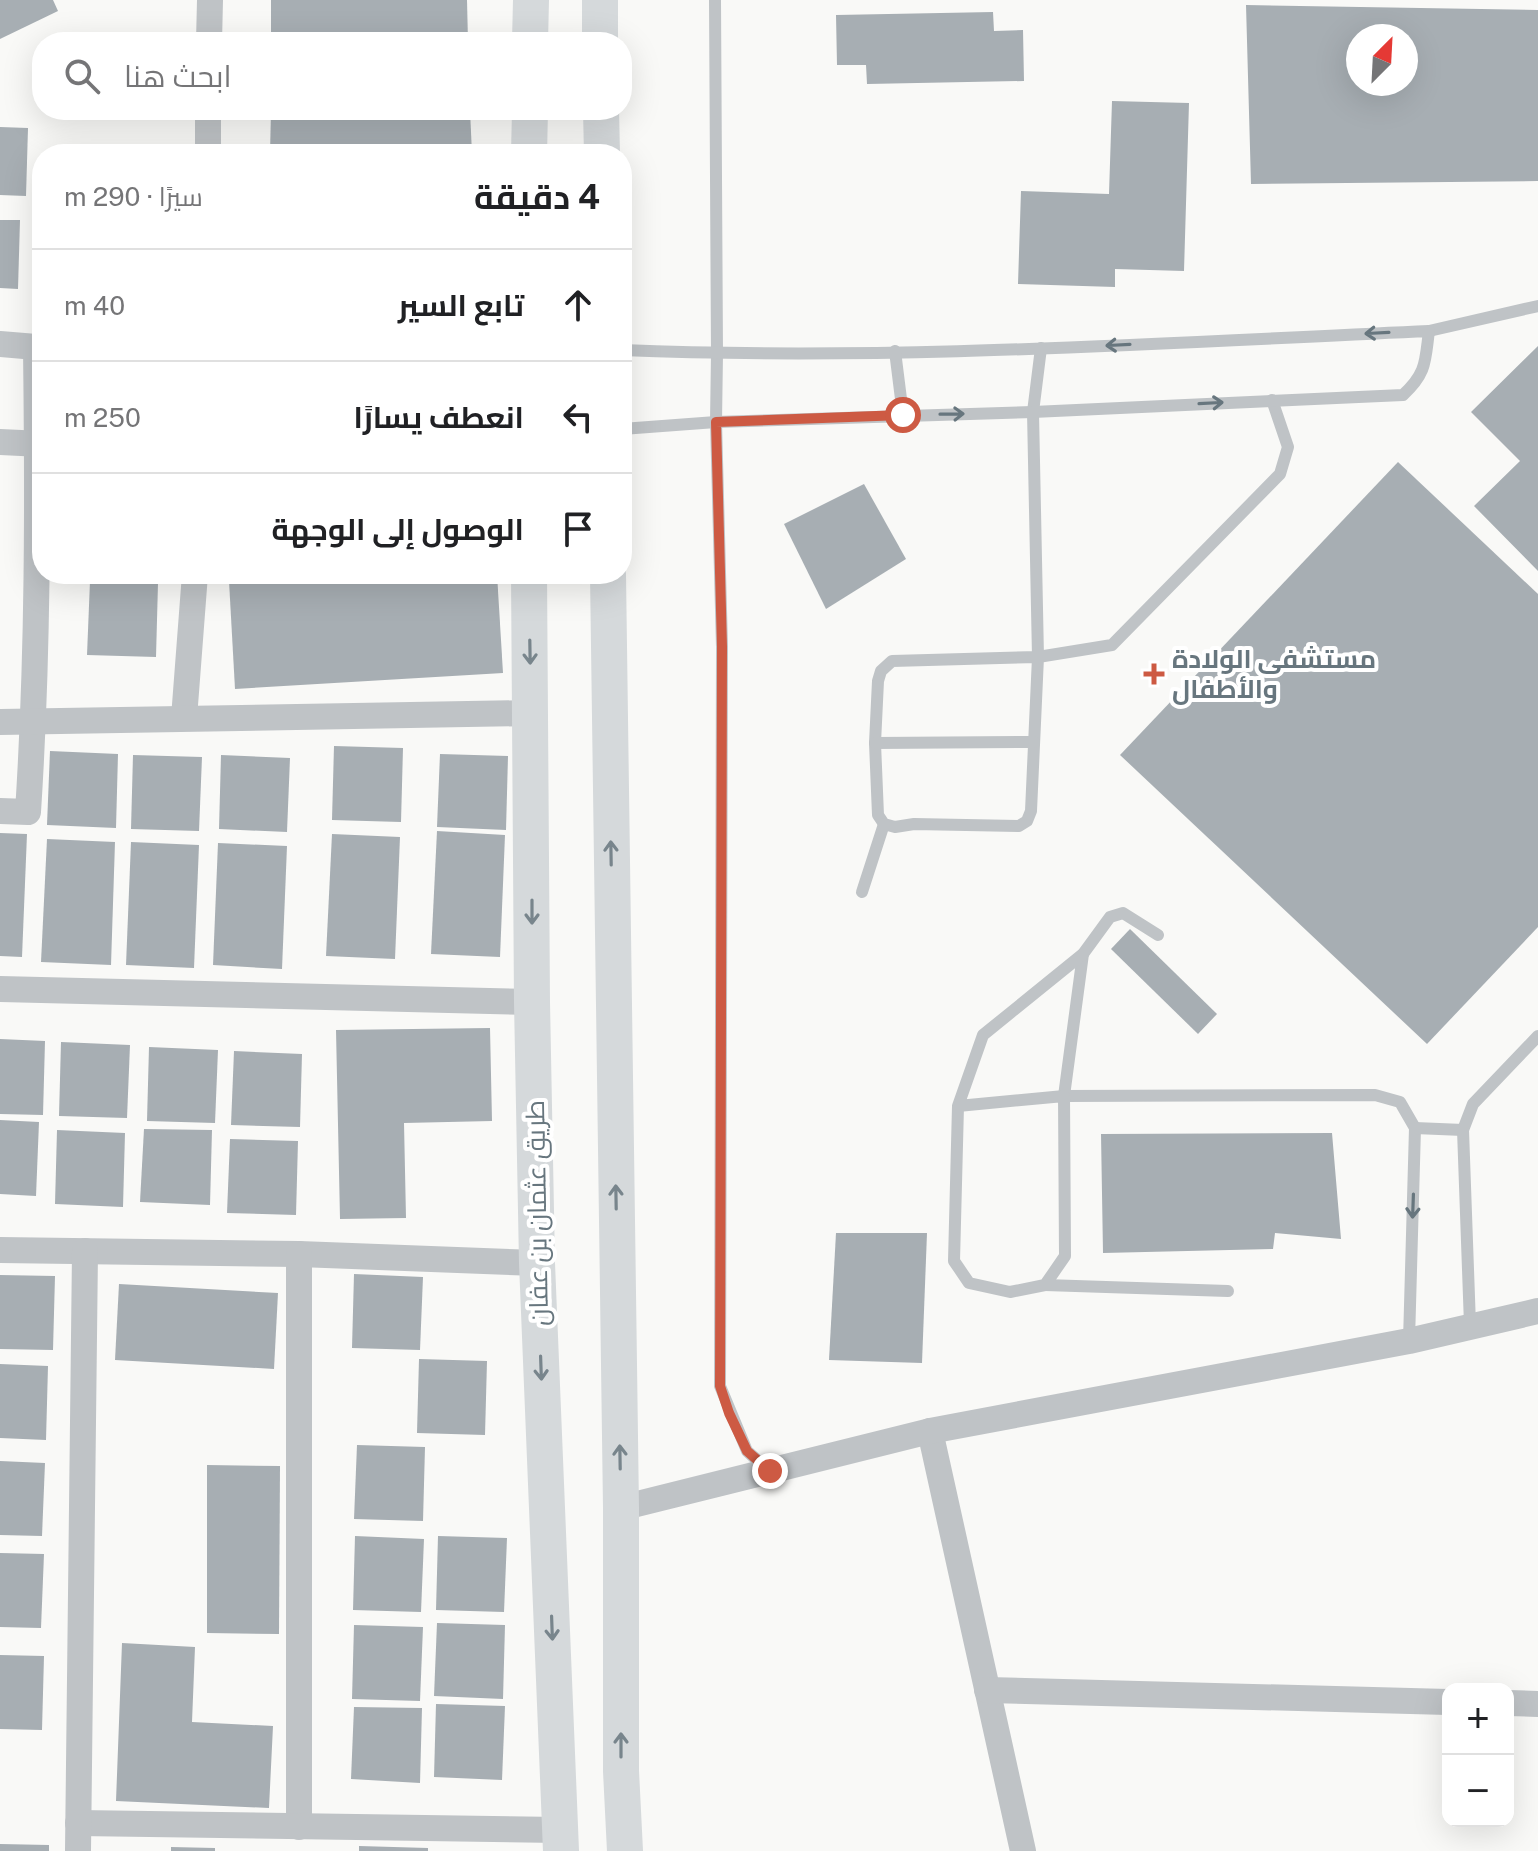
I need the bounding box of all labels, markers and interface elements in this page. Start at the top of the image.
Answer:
north arrow [1346,24,1418,96]
search box [32,32,632,120]
icon: search [60,54,104,98]
text: ابحث هنا [124,58,232,94]
text: 4 دقيقة [474,177,600,217]
text: سيرًا · 290 m [64,181,203,212]
icon: ahead [556,283,600,327]
text: تابع السير [398,287,524,323]
text: 40 m [64,290,125,321]
one-way arrow [1364,326,1391,341]
one-way arrow [1105,338,1132,353]
icon: left [556,395,600,439]
one-way arrow [1197,396,1224,411]
route start [885,397,921,433]
text: انعطف يسارًا [354,399,524,435]
text: 250 m [64,402,141,433]
one-way arrow [938,406,965,421]
icon: arrive [556,507,600,551]
text: الوصول إلى الوجهة [271,511,524,547]
one-way arrow [522,638,538,665]
place label: مستشفى الولادة والأطفال [1172,643,1376,705]
marker: مستشفى الولادة والأطفال [1143,663,1165,685]
one-way arrow [604,840,619,867]
one-way arrow [524,898,540,925]
street label: طريق عثمان بن عفان [519,1100,555,1326]
one-way arrow [608,1184,624,1211]
one-way arrow [1405,1192,1420,1219]
one-way arrow [534,1354,549,1381]
one-way arrow [612,1444,628,1471]
route end [752,1453,788,1489]
one-way arrow [544,1614,559,1641]
map controls [1442,1683,1514,1827]
button: + [1442,1683,1514,1755]
one-way arrow [613,1732,629,1759]
button: − [1442,1755,1514,1827]

